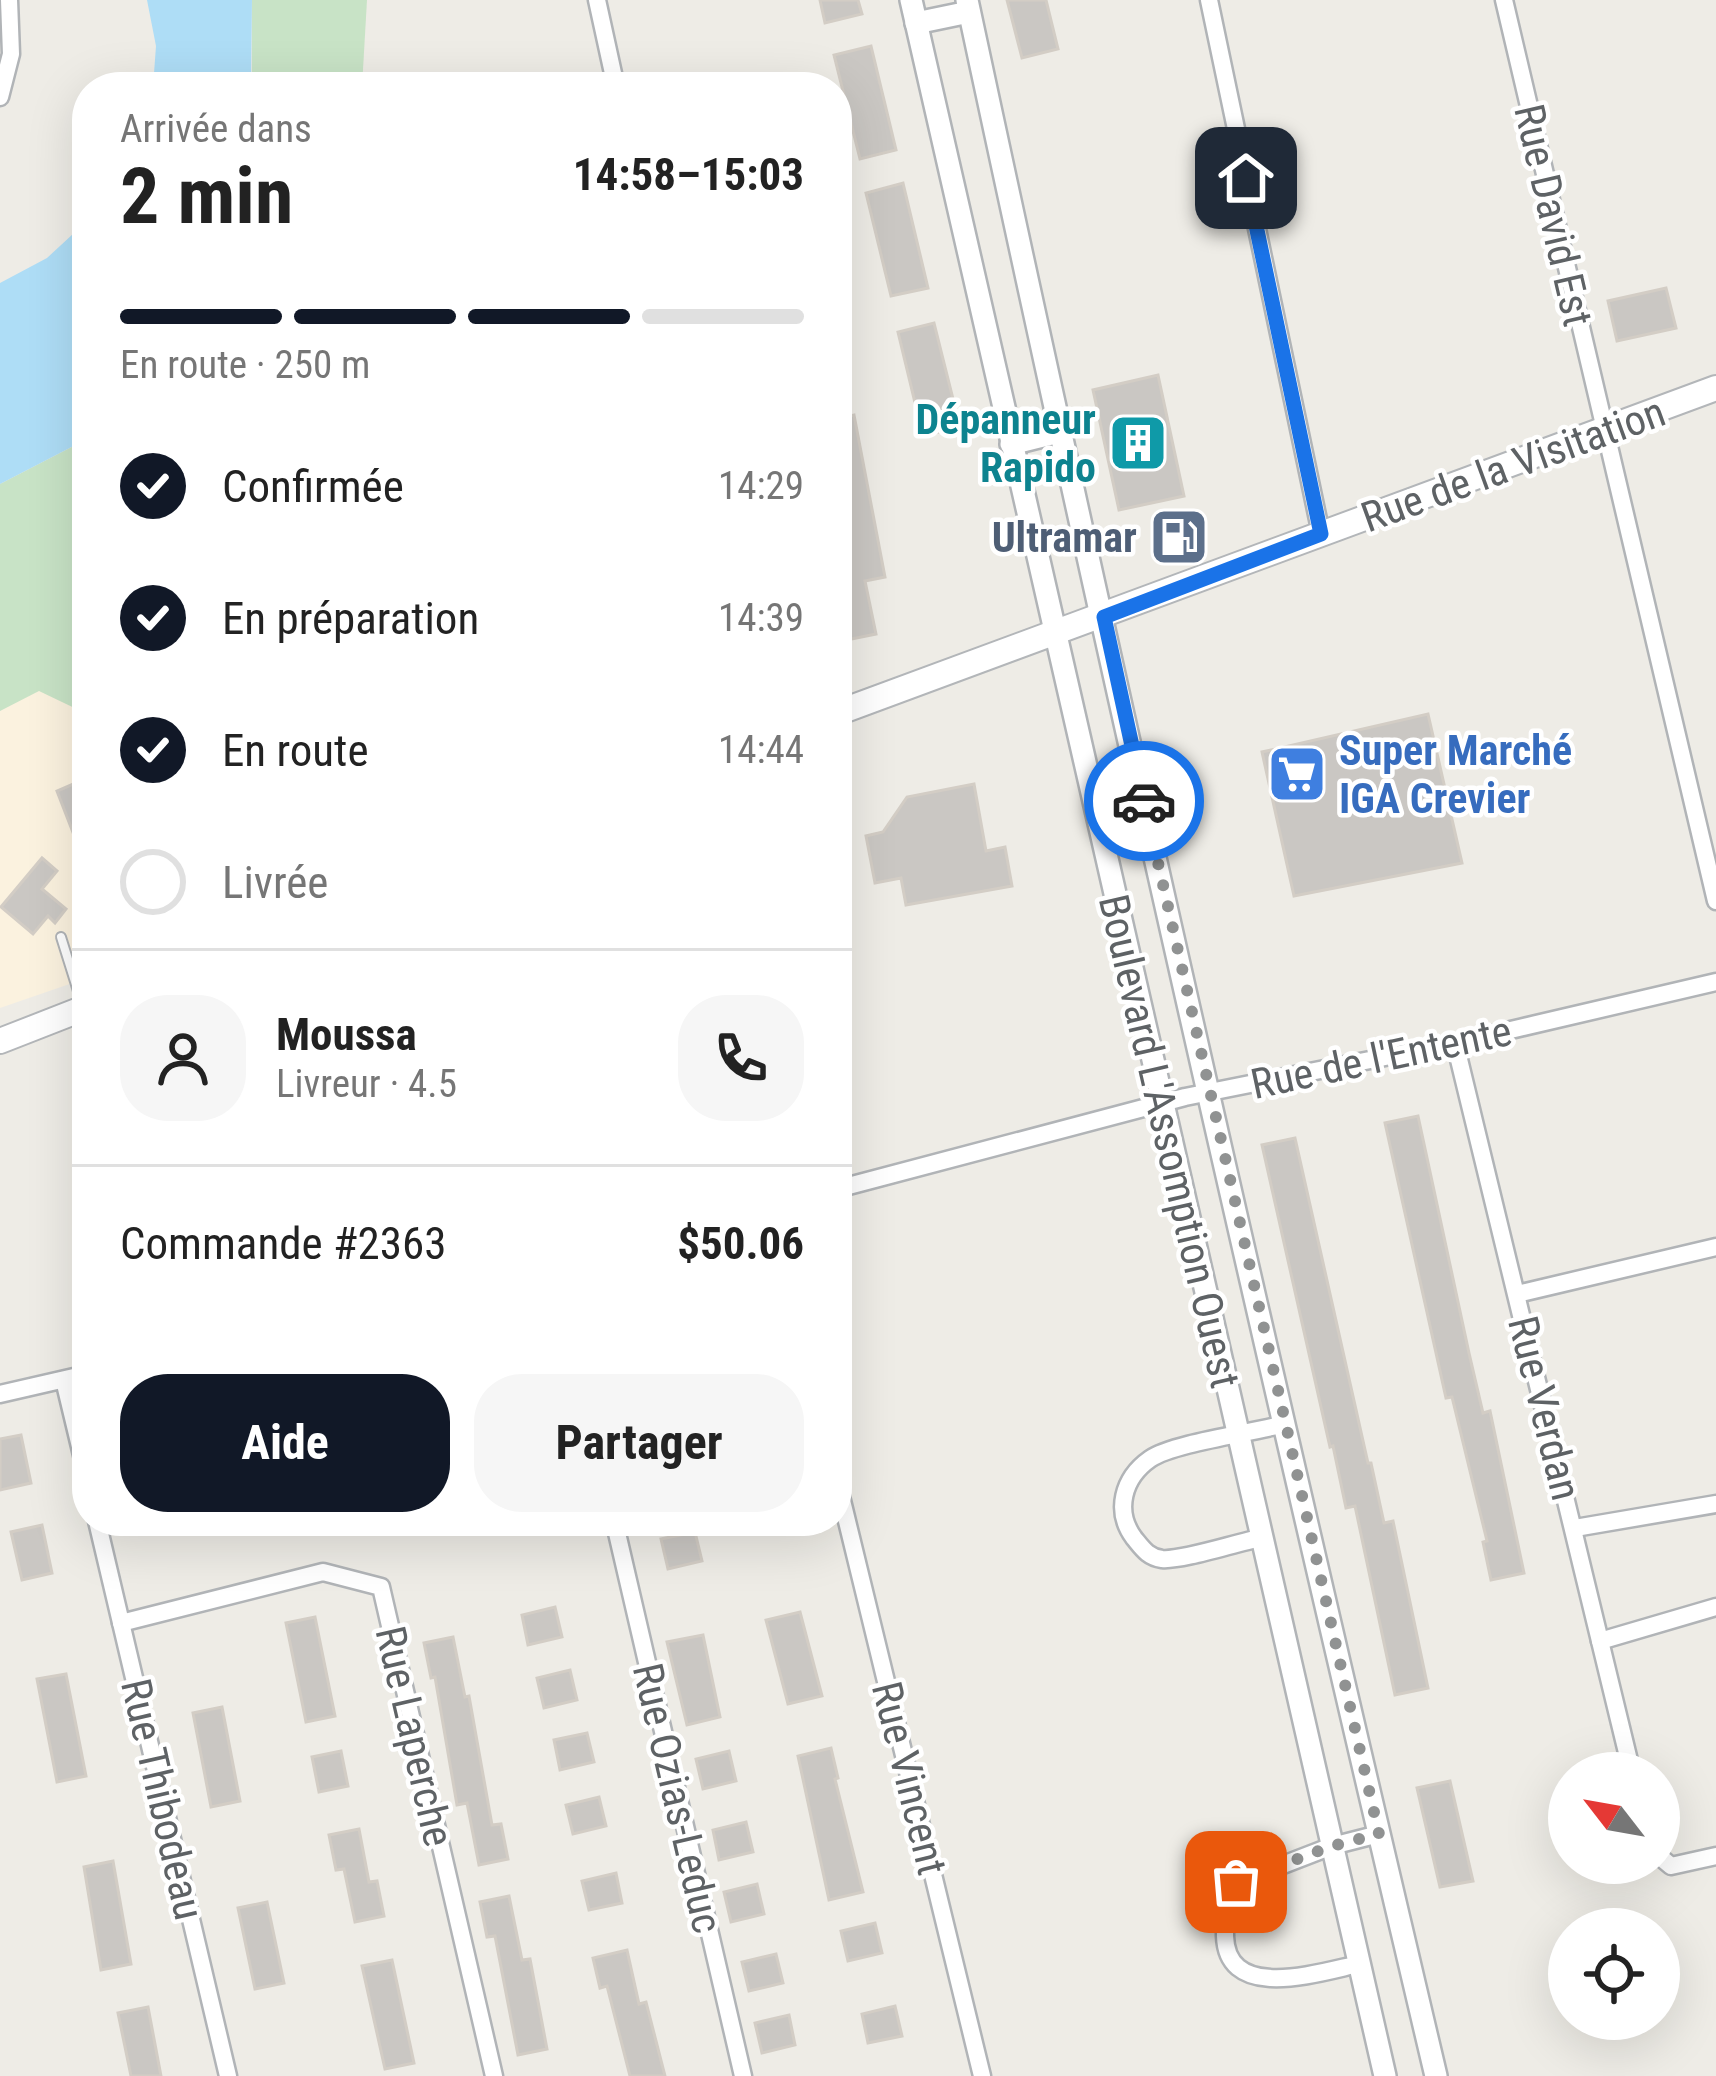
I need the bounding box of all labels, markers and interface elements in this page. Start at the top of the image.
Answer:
street label: Rue David Est [1504,99,1603,331]
text: Arrivée dans [120,106,312,152]
pin [1195,127,1297,229]
icon: home [1213,145,1279,211]
text: 14:58–15:03 [573,148,804,201]
text: 2 min [120,151,293,242]
text: En route · 250 m [120,342,370,388]
street label: Rue de la Visitation [1355,387,1672,542]
place label: Dépanneur Rapido [916,395,1096,492]
building icon: Dépanneur Rapido [1107,412,1169,474]
icon: check [120,453,186,519]
text: Confirmée [222,460,404,513]
text: 14:29 [718,463,804,509]
fuel station icon: Ultramar [1148,506,1210,568]
place label: Ultramar [992,513,1137,562]
icon: check [120,585,186,651]
text: En préparation [222,592,479,645]
text: 14:39 [718,595,804,641]
icon: check [120,717,186,783]
text: En route [222,724,369,777]
place label: Super Marché IGA Crevier [1339,726,1572,823]
text: 14:44 [718,727,804,773]
courier [1084,741,1204,861]
supermarket icon: Super Marché IGA Crevier [1266,743,1328,805]
icon: car [1111,768,1177,834]
text: Livrée [222,856,328,909]
street label: Boulevard L'Assomption Ouest [1089,890,1250,1393]
button: person [120,995,246,1121]
button: phone [678,995,804,1121]
street label: Rue de l'Entente [1246,1006,1516,1109]
text: Moussa [276,1008,417,1061]
text: Livreur · 4.5 [276,1061,457,1107]
text: Commande #2363 [120,1217,446,1270]
text: $50.06 [677,1217,804,1270]
street label: Rue Verdan [1498,1311,1591,1505]
button: Aide [120,1374,450,1512]
button: Partager [474,1374,804,1512]
street label: Rue Laperche [365,1621,464,1851]
street label: Rue Ozias-Leduc [623,1659,732,1938]
street label: Rue Thibodeau [111,1674,214,1924]
street label: Rue Vincent [862,1676,957,1880]
north arrow [1548,1752,1680,1884]
map controls [1548,1752,1680,2040]
pin [1185,1831,1287,1933]
icon: bag [1203,1849,1269,1915]
button: locate [1548,1908,1680,2040]

